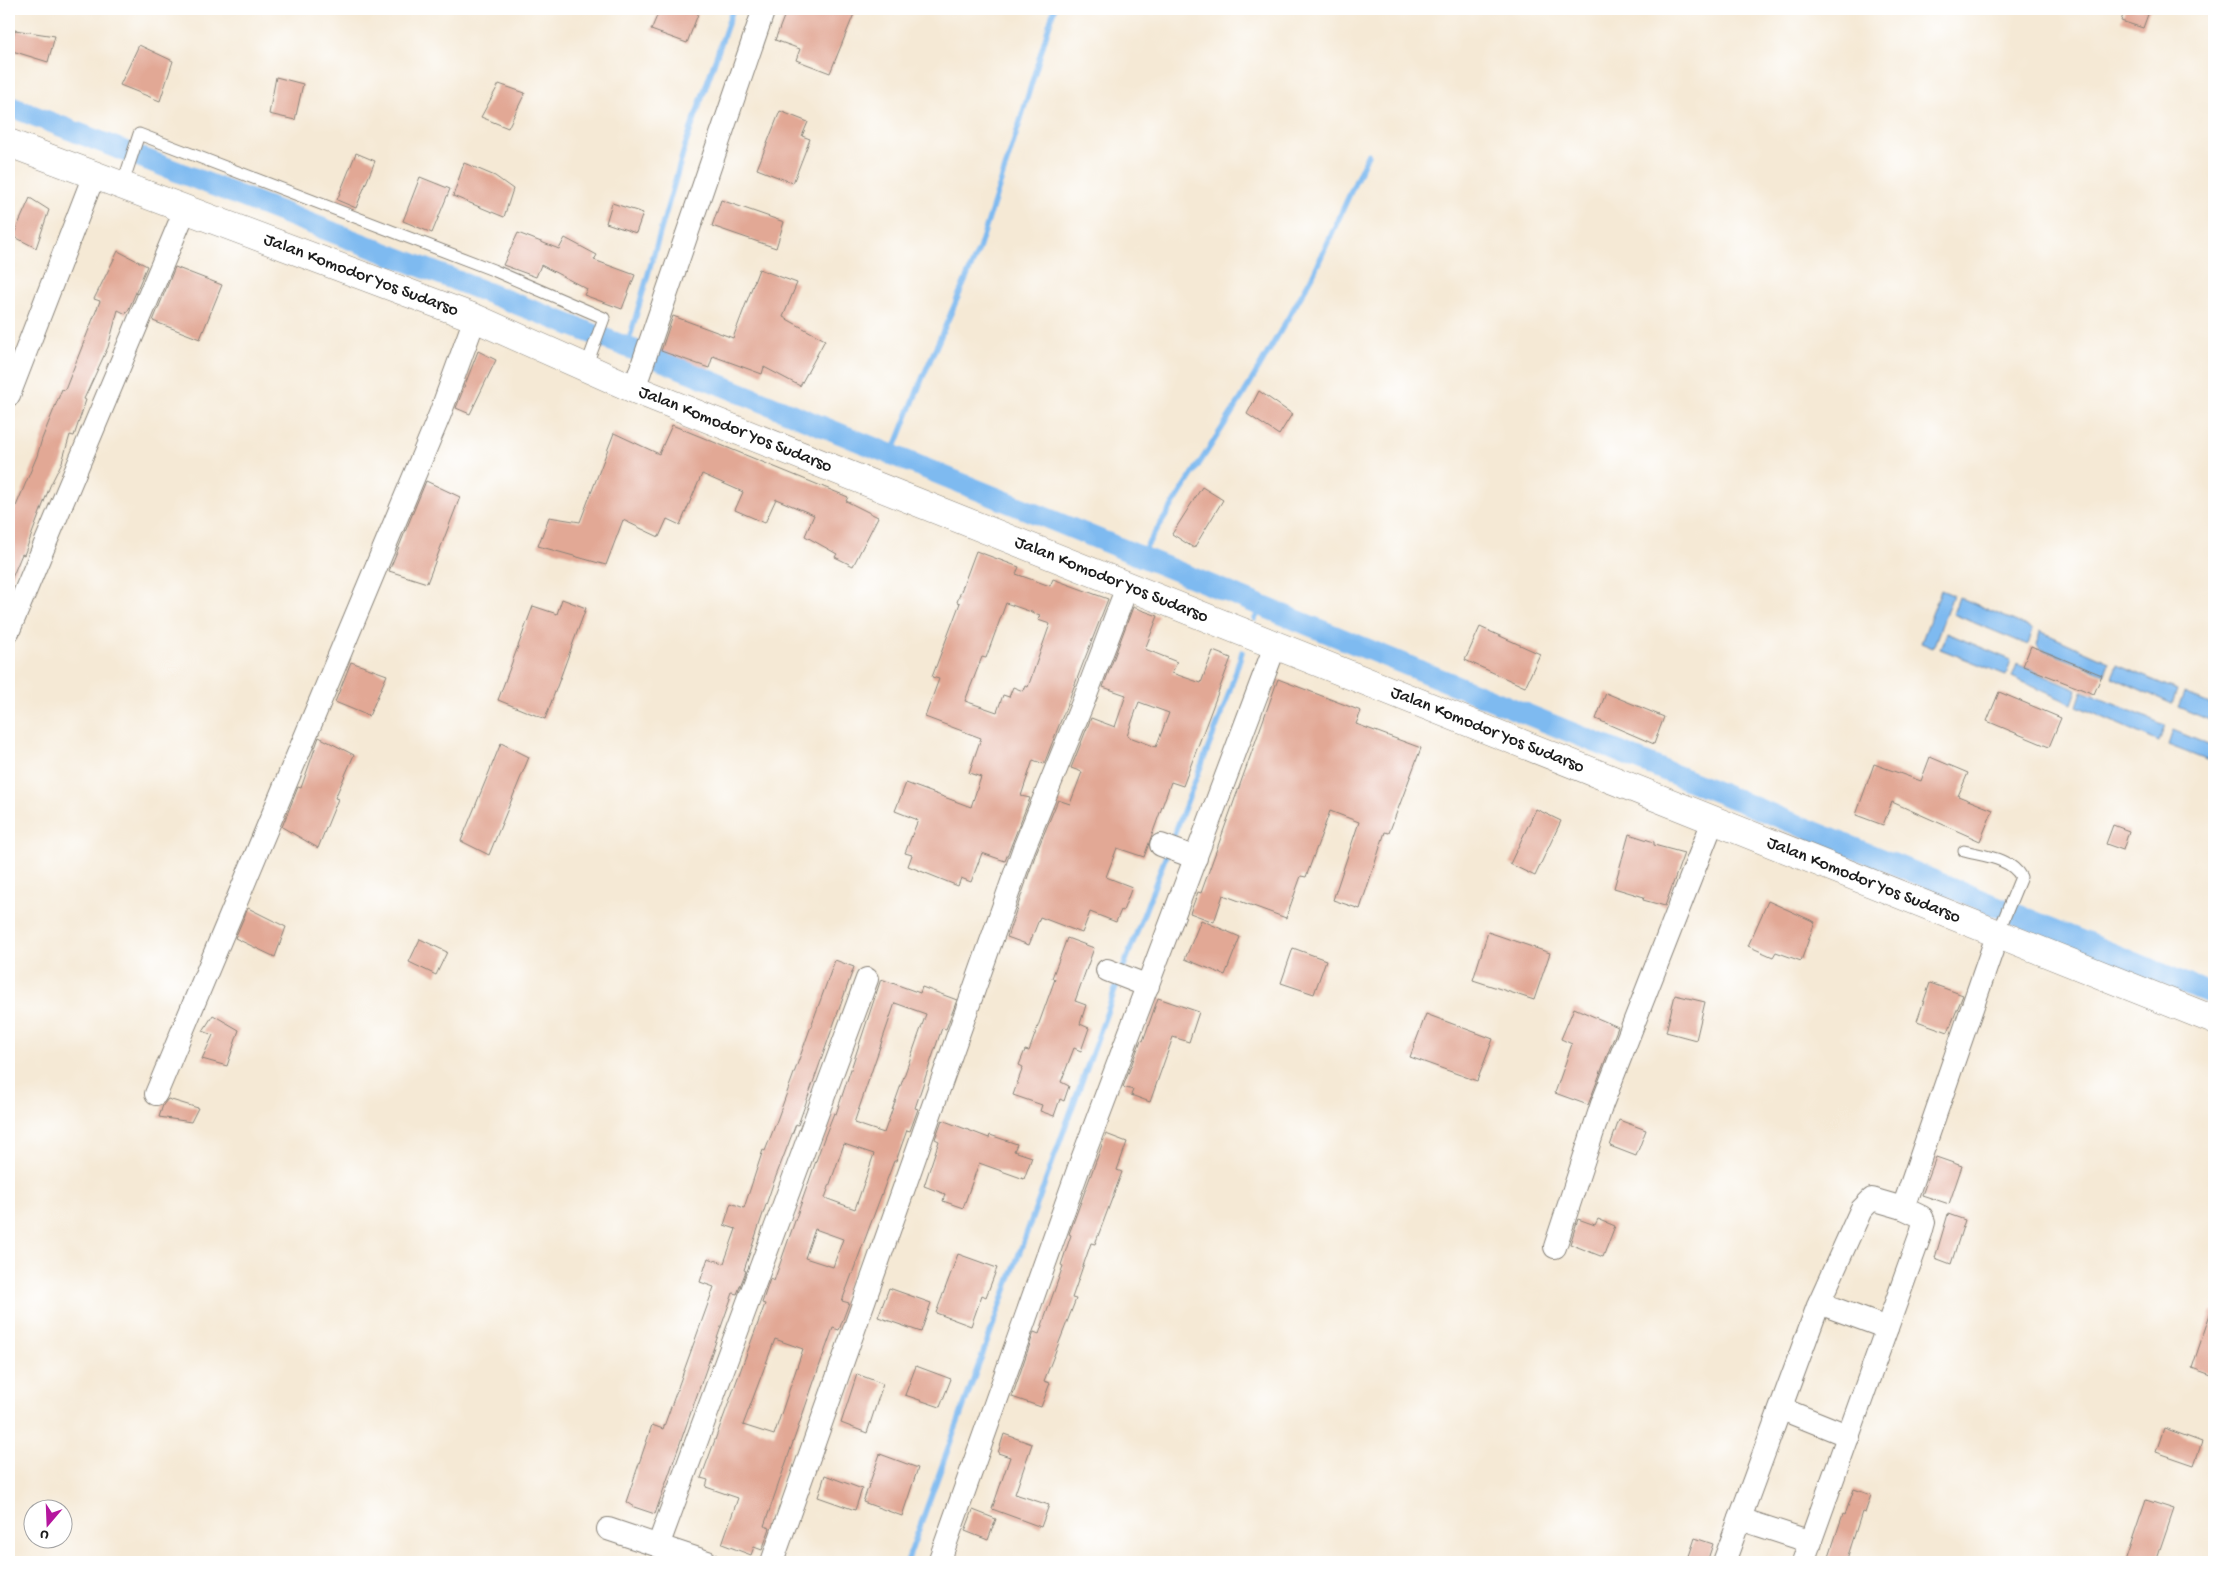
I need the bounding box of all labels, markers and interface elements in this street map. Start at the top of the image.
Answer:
street label: Jalan Komodor Yos Sudarso [261,229,461,321]
street label: Jalan Komodor Yos Sudarso [635,381,835,478]
street label: Jalan Komodor Yos Sudarso [1012,532,1211,628]
street label: Jalan Komodor Yos Sudarso [1388,682,1587,778]
street label: Jalan Komodor Yos Sudarso [1764,832,1963,928]
north arrow [22,1498,72,1548]
text: U [38,1525,51,1543]

